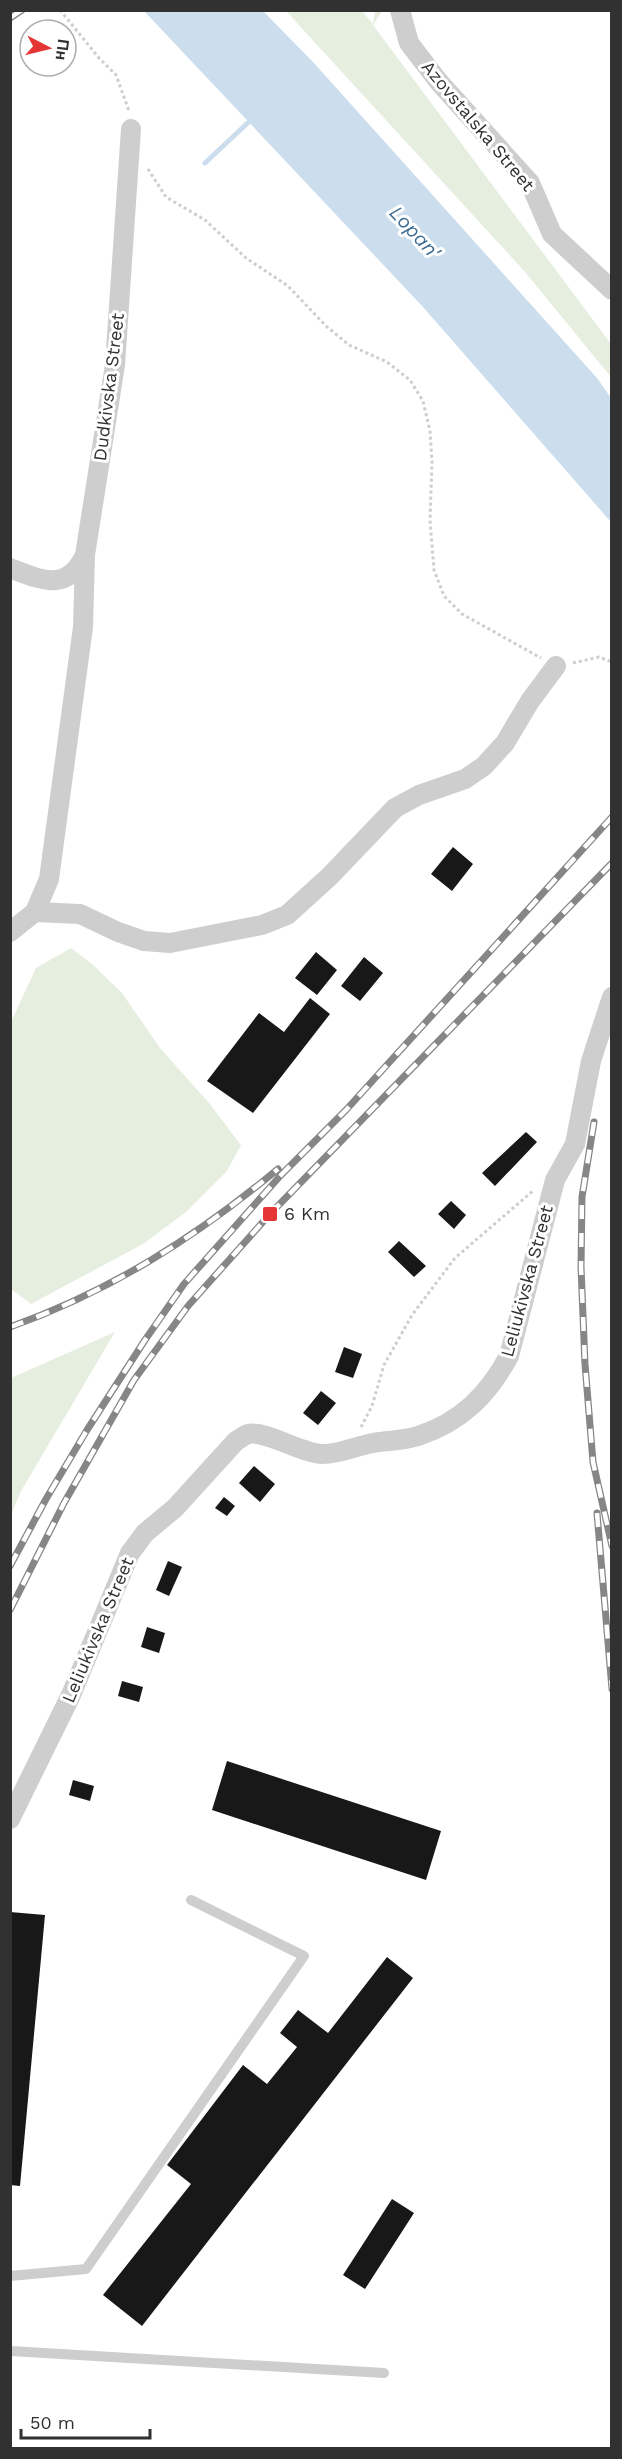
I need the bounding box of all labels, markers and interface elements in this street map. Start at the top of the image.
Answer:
north arrow [18,18,78,78]
text: Пн [52,38,73,61]
street label: Azovstalska Street [418,56,539,195]
water label: Lopan' [385,201,446,264]
street label: Dudkivska Street [89,311,128,462]
street label: Leliukivska Street [496,1202,557,1359]
place label: 6 Km [284,1203,330,1224]
marker: 6 Km [261,1205,279,1223]
street label: Leliukivska Street [57,1553,138,1706]
scale bar [21,2402,150,2440]
text: 50 m [30,2412,75,2433]

